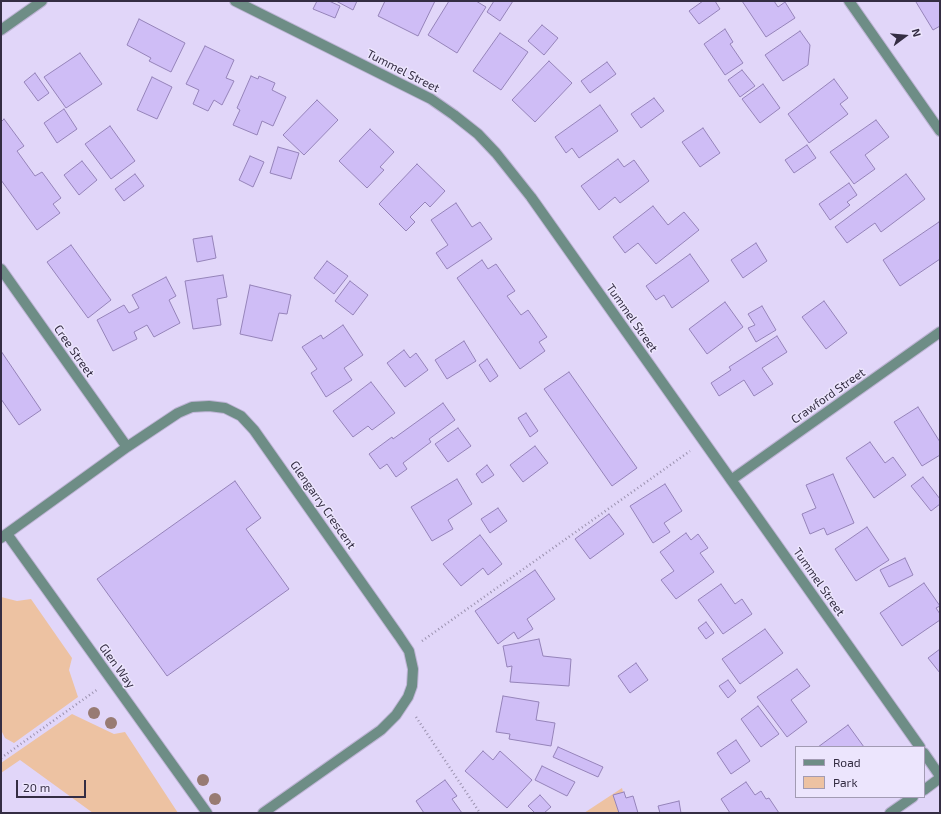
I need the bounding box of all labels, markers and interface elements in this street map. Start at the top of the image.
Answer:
north arrow [885,16,925,56]
text: N [910,27,924,38]
street label: Tummel Street [364,46,442,96]
street label: Tummel Street [603,281,661,355]
street label: Cree Street [51,322,97,380]
street label: Crawford Street [788,365,868,427]
street label: Glengarry Crescent [287,458,359,552]
street label: Tummel Street [790,545,848,619]
street label: Glen Way [96,641,138,691]
legend [795,746,925,798]
text: Road [833,755,861,769]
scale bar [18,772,88,798]
text: Park [833,775,858,789]
text: 20 m [23,780,50,794]

